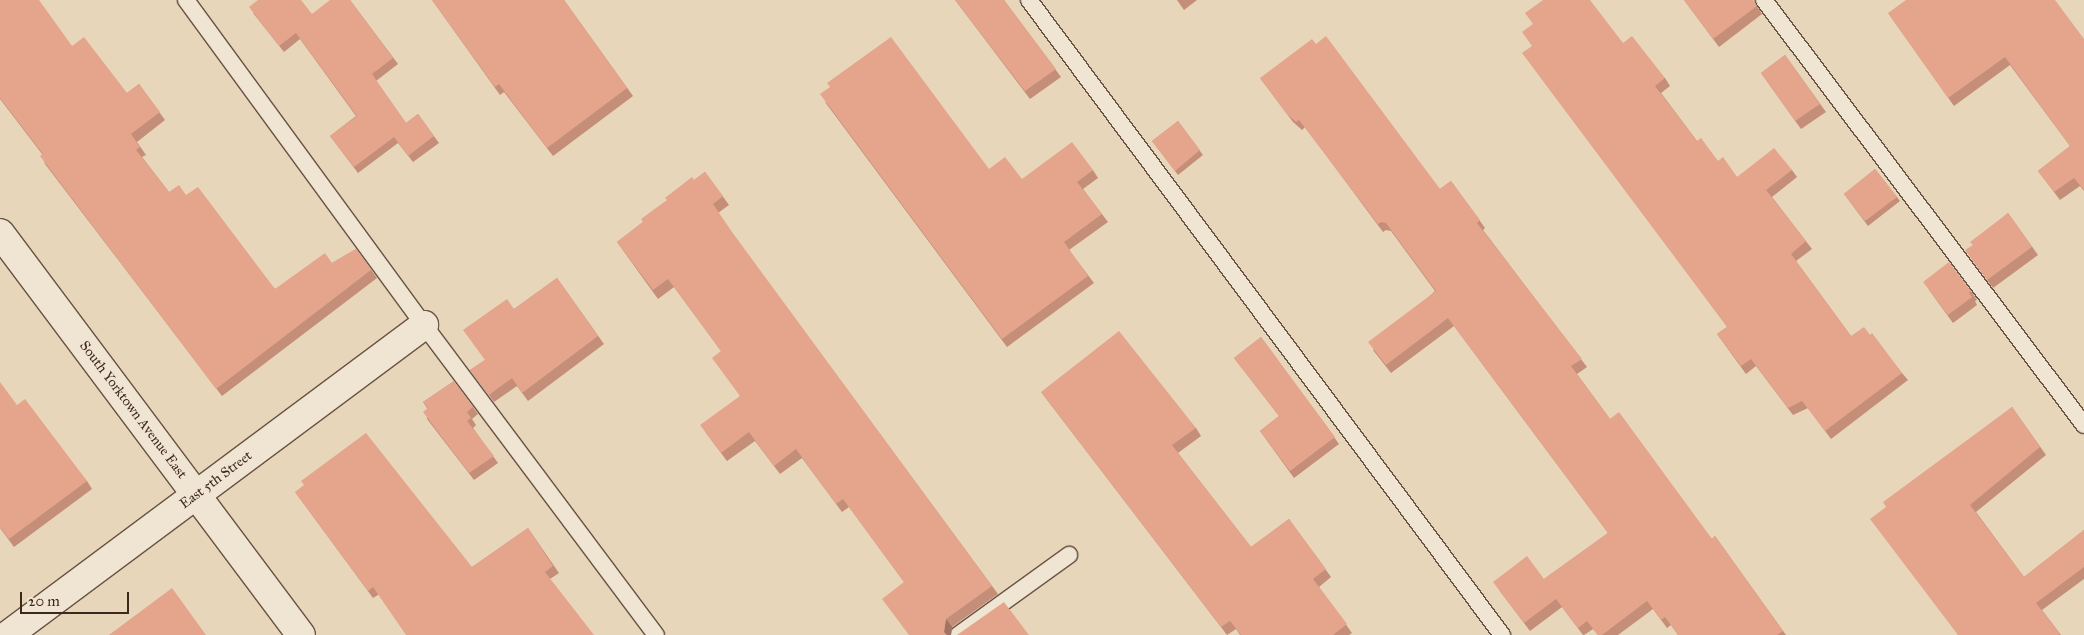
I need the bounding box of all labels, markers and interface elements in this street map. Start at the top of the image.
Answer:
street label: South Yorktown Avenue East [76,338,190,482]
street label: East 5th Street [177,447,255,513]
scale bar [22,582,131,614]
text: 20 m [28,592,60,610]

